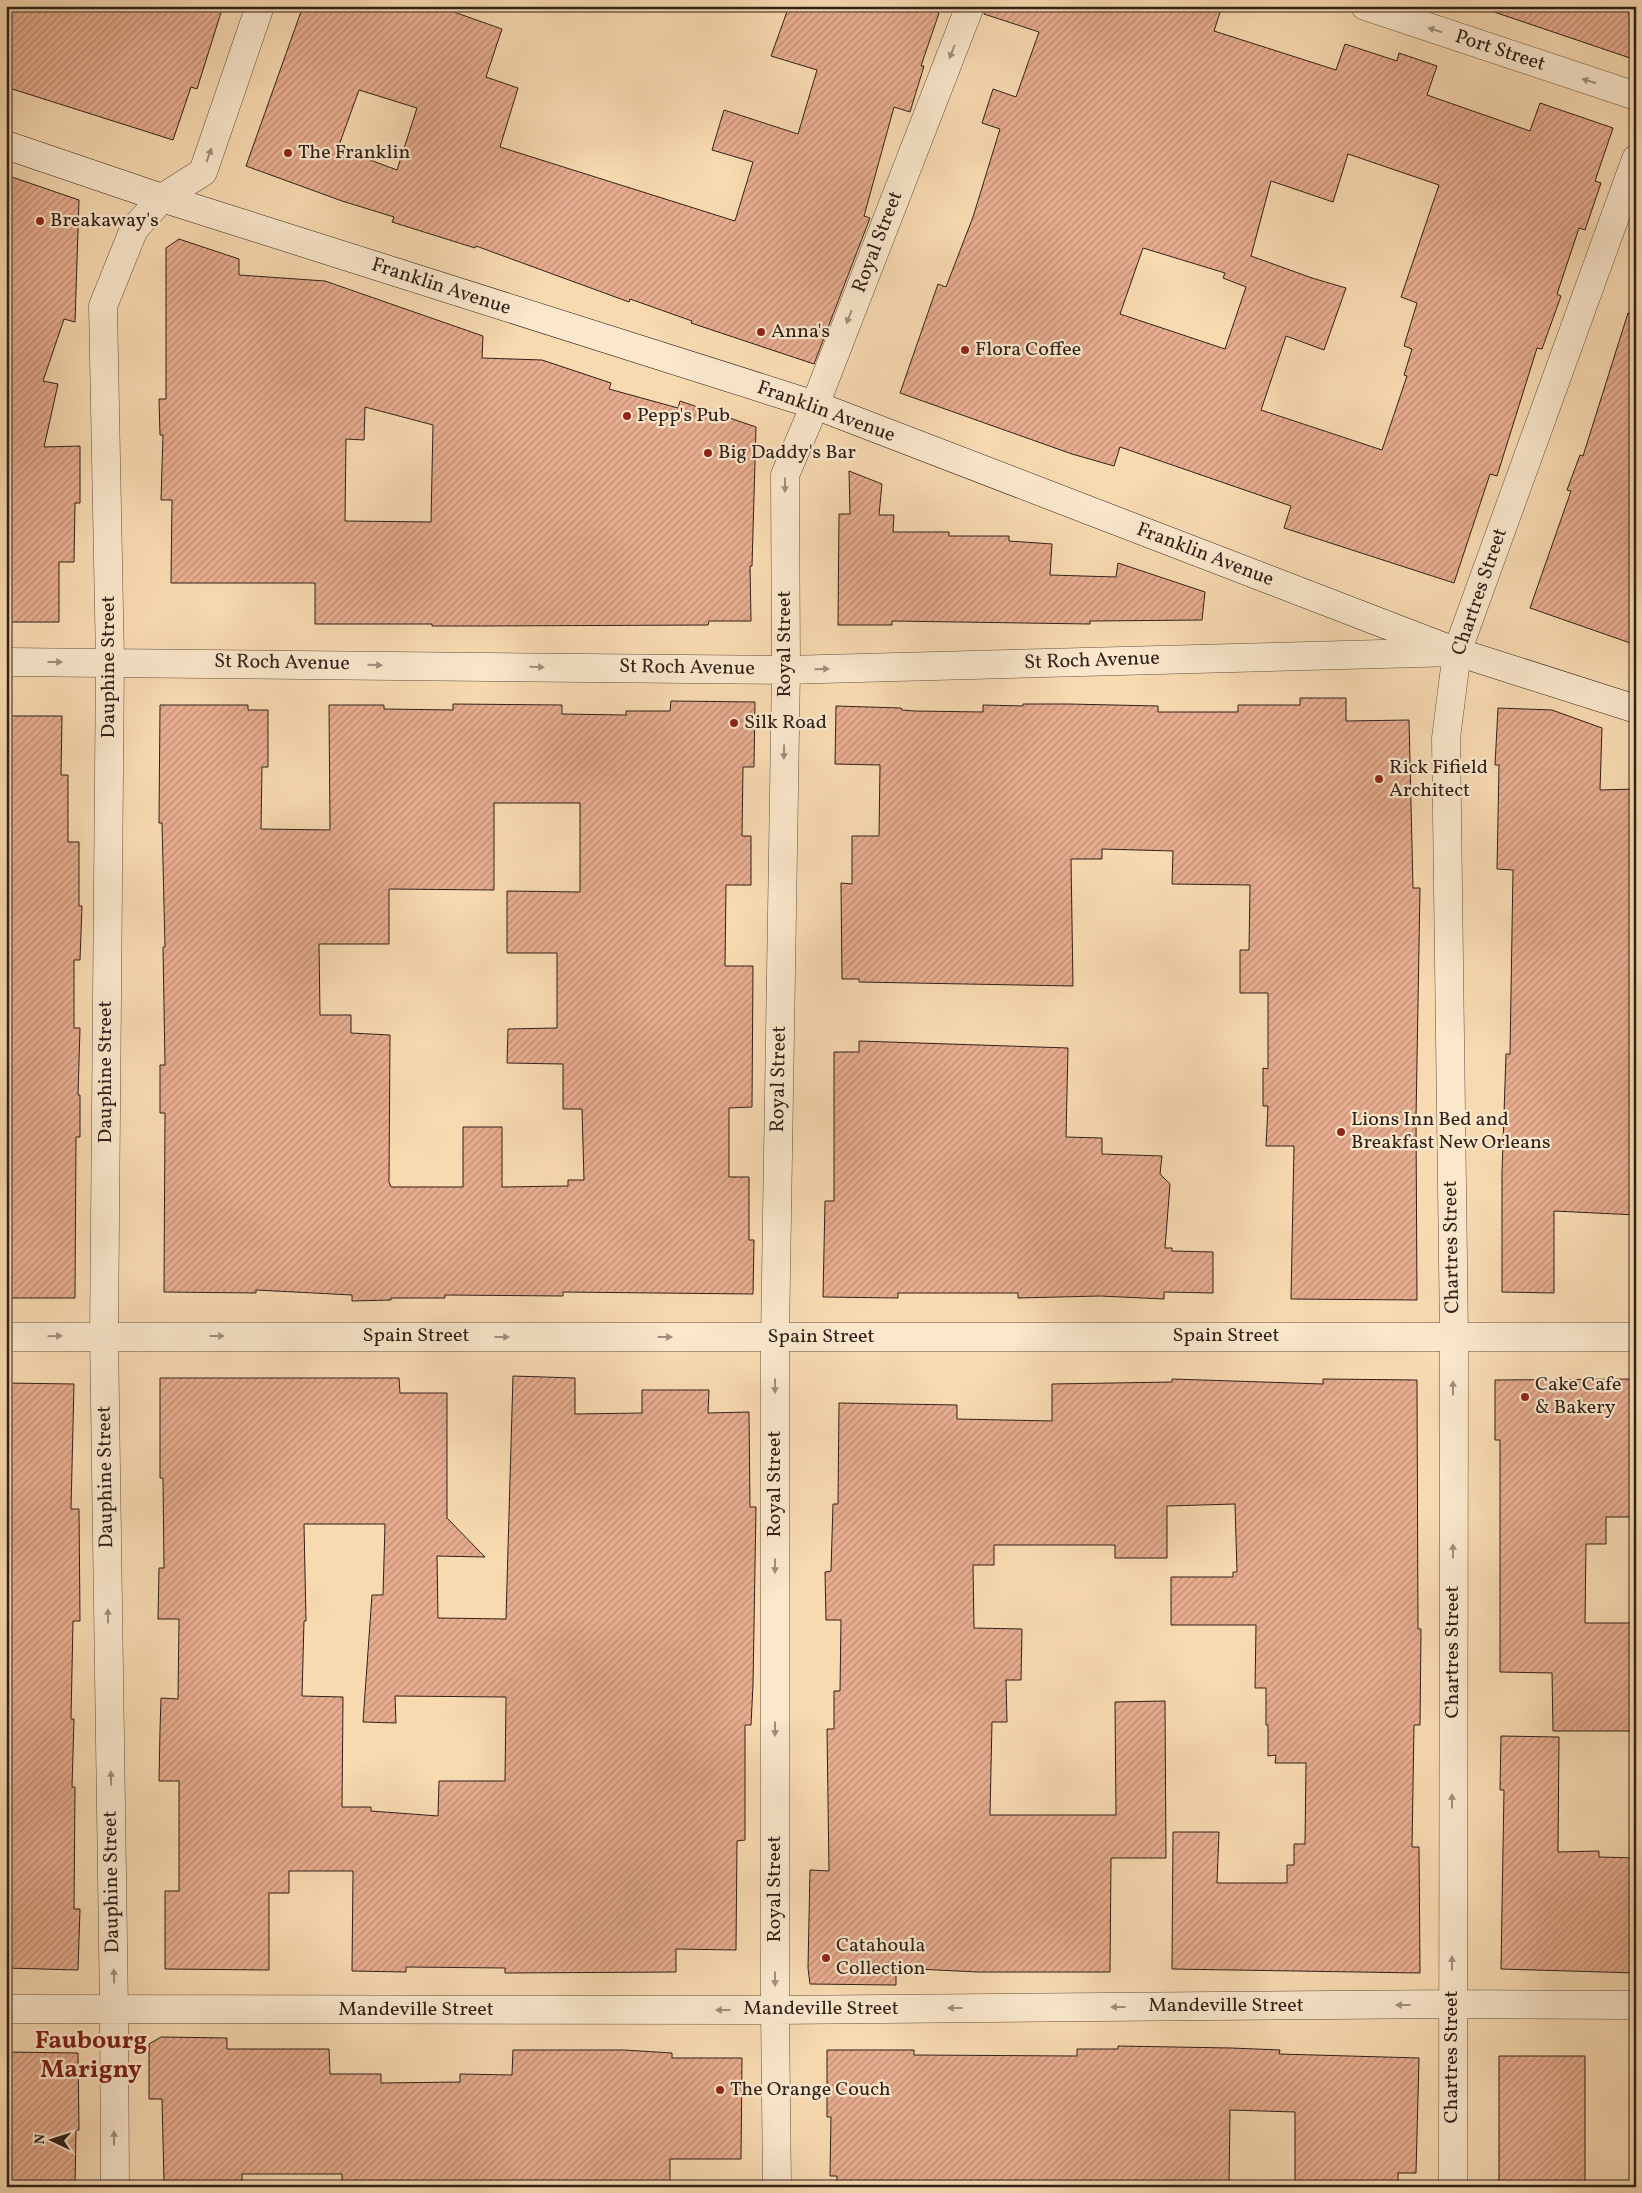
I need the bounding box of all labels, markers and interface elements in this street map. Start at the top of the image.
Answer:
street label: Port Street [1451,23,1549,79]
one-way arrow [1428,25,1443,33]
one-way arrow [948,45,956,60]
one-way arrow [1582,77,1597,84]
place label: The Franklin [298,139,410,167]
marker: The Franklin [282,147,294,159]
one-way arrow [206,148,213,163]
street label: Royal Street [846,187,910,297]
place label: Breakaway's [50,207,159,235]
marker: Breakaway's [34,215,46,227]
street label: Franklin Avenue [368,251,514,323]
one-way arrow [845,310,852,325]
place label: Anna's [771,318,830,346]
marker: Anna's [755,326,767,338]
place label: Flora Coffee [975,336,1081,364]
marker: Flora Coffee [959,344,971,356]
street label: Franklin Avenue [753,374,899,450]
place label: Pepp's Pub [637,402,730,430]
marker: Pepp's Pub [621,410,633,422]
place label: Big Daddy's Bar [718,439,856,467]
marker: Big Daddy's Bar [702,447,714,459]
one-way arrow [781,477,789,493]
street label: Franklin Avenue [1132,516,1278,594]
street label: Chartres Street [1445,524,1515,660]
street label: Royal Street [771,591,799,697]
street label: Dauphine Street [95,596,123,738]
street label: St Roch Avenue [1024,645,1160,677]
street label: St Roch Avenue [214,648,350,678]
street label: St Roch Avenue [619,653,755,683]
one-way arrow [47,658,63,666]
one-way arrow [367,661,383,669]
one-way arrow [530,663,546,671]
one-way arrow [815,664,831,672]
place label: Silk Road [744,709,827,737]
marker: Silk Road [728,717,740,729]
one-way arrow [780,745,788,761]
place label: Rick Fifield Architect [1389,754,1488,805]
marker: Rick Fifield Architect [1373,773,1385,785]
street label: Dauphine Street [92,1001,120,1143]
street label: Royal Street [764,1025,794,1133]
place label: Lions Inn Bed and Breakfast New Orleans [1351,1106,1550,1157]
marker: Lions Inn Bed and Breakfast New Orleans [1335,1126,1347,1138]
street label: Chartres Street [1437,1180,1467,1314]
street label: Spain Street [363,1322,469,1350]
street label: Spain Street [1173,1322,1279,1350]
street label: Spain Street [768,1323,874,1351]
one-way arrow [47,1332,63,1340]
one-way arrow [210,1332,226,1340]
one-way arrow [495,1333,511,1341]
one-way arrow [657,1333,673,1341]
place label: Cake Cafe & Bakery [1535,1371,1621,1422]
one-way arrow [771,1378,779,1394]
one-way arrow [1449,1380,1457,1396]
marker: Cake Cafe & Bakery [1519,1391,1531,1403]
street label: Dauphine Street [91,1405,121,1549]
street label: Royal Street [761,1431,789,1537]
one-way arrow [1449,1542,1457,1558]
one-way arrow [771,1558,779,1574]
street label: Chartres Street [1439,1585,1467,1719]
one-way arrow [104,1607,112,1623]
one-way arrow [771,1721,779,1737]
one-way arrow [107,1770,115,1786]
one-way arrow [1448,1792,1456,1808]
street label: Dauphine Street [97,1810,127,1954]
street label: Royal Street [761,1836,789,1942]
place label: Catahoula Collection [836,1932,926,1983]
marker: Catahoula Collection [820,1952,832,1964]
one-way arrow [1448,1955,1456,1971]
one-way arrow [109,1967,117,1983]
one-way arrow [771,1971,779,1987]
street label: Chartres Street [1438,1990,1466,2124]
street label: Mandeville Street [1148,1992,1304,2020]
street label: Mandeville Street [743,1995,899,2023]
street label: Mandeville Street [338,1996,494,2024]
one-way arrow [1395,2001,1411,2009]
one-way arrow [1110,2003,1126,2011]
one-way arrow [947,2004,963,2012]
one-way arrow [715,2006,731,2014]
district label: Faubourg Marigny [35,2024,147,2088]
place label: The Orange Couch [730,2076,891,2104]
marker: The Orange Couch [714,2084,726,2096]
north arrow [28,2116,78,2166]
one-way arrow [110,2130,118,2146]
text: N [31,2133,50,2145]

